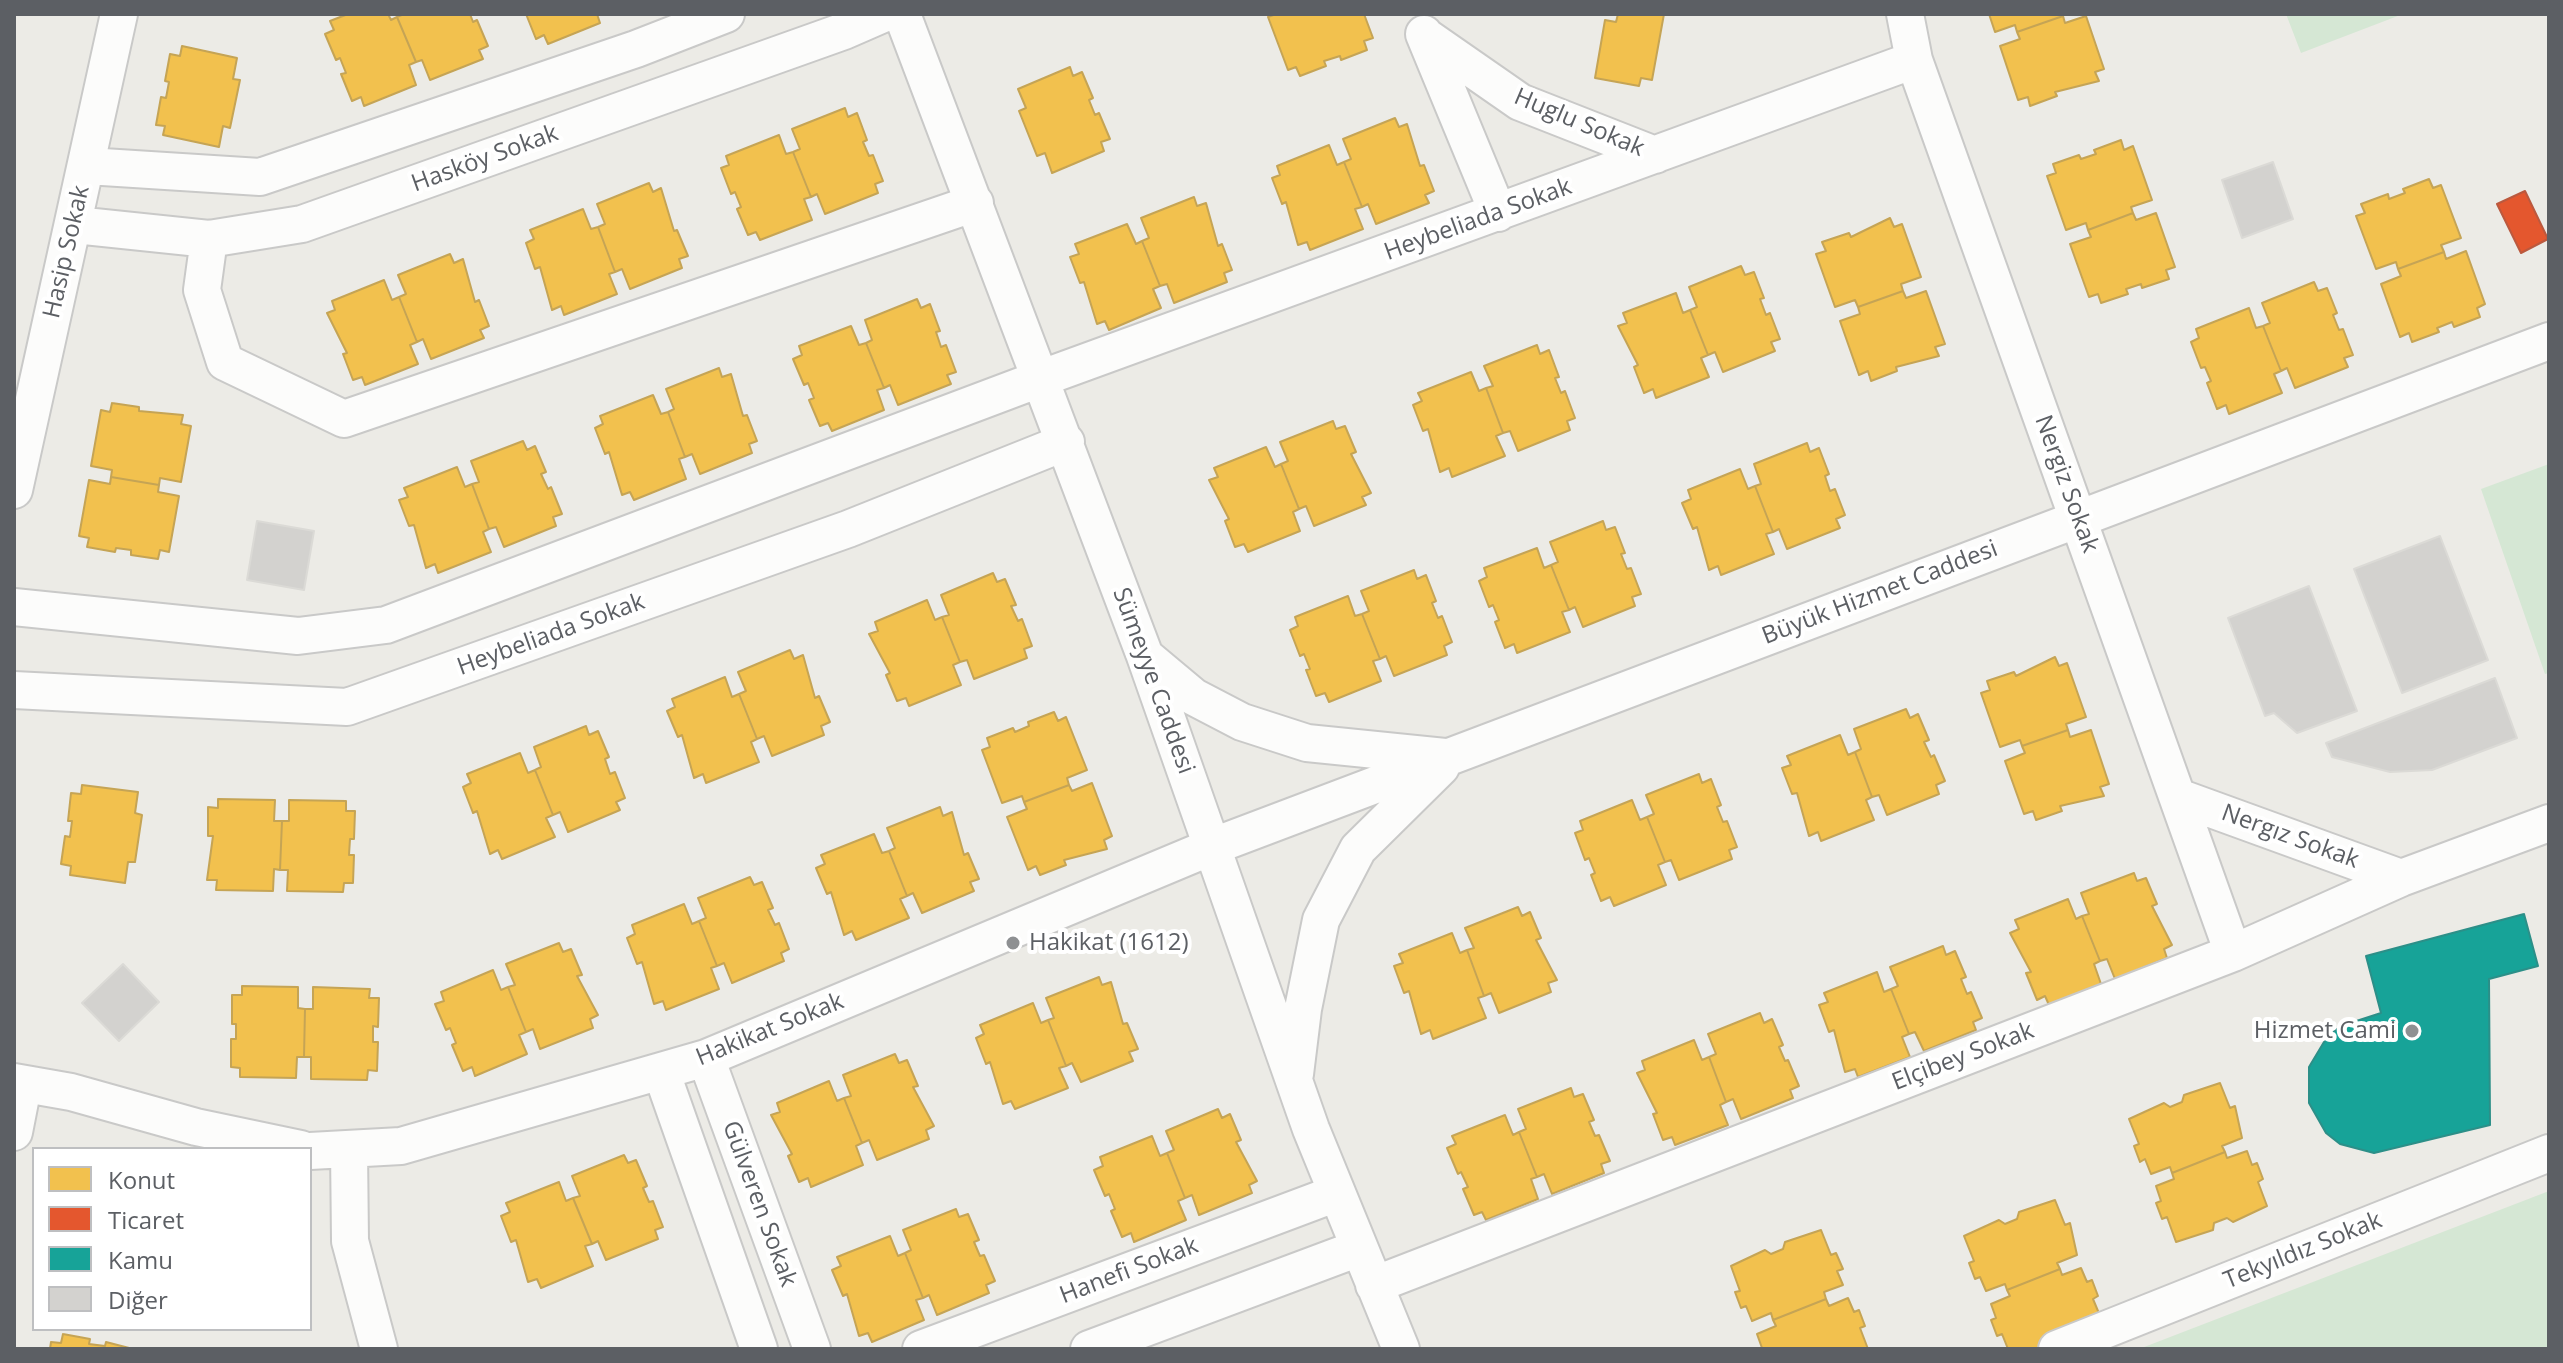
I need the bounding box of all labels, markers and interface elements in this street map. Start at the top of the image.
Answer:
street label: Huglu Sokak [1510,83,1648,163]
street label: Hasköy Sokak [408,119,562,199]
street label: Heybeliada Sokak [1380,173,1576,267]
street label: Hasip Sokak [38,183,96,321]
street label: Nergiz Sokak [2028,411,2104,557]
street label: Büyük Hizmet Caddesi [1758,535,2002,651]
street label: Sümeyye Caddesi [1106,584,1200,778]
street label: Heybeliada Sokak [453,588,649,682]
street label: Nergız Sokak [2217,799,2363,875]
place label: Hakikat (1612) [1029,929,1188,957]
marker: Hakikat (1612) [1004,934,1022,952]
street label: Hakikat Sokak [692,987,848,1073]
street label: Elçibey Sokak [1888,1017,2038,1097]
place label: Hizmet Cami [2254,1017,2396,1045]
marker: Hizmet Cami [2403,1022,2421,1040]
street label: Gülveren Sokak [716,1117,802,1291]
legend [32,1147,312,1331]
text: Konut [108,1163,175,1196]
text: Ticaret [108,1203,184,1236]
street label: Tekyıldız Sokak [2220,1206,2386,1296]
street label: Hanefi Sokak [1056,1231,1202,1311]
text: Kamu [108,1243,173,1276]
text: Diğer [108,1283,168,1316]

